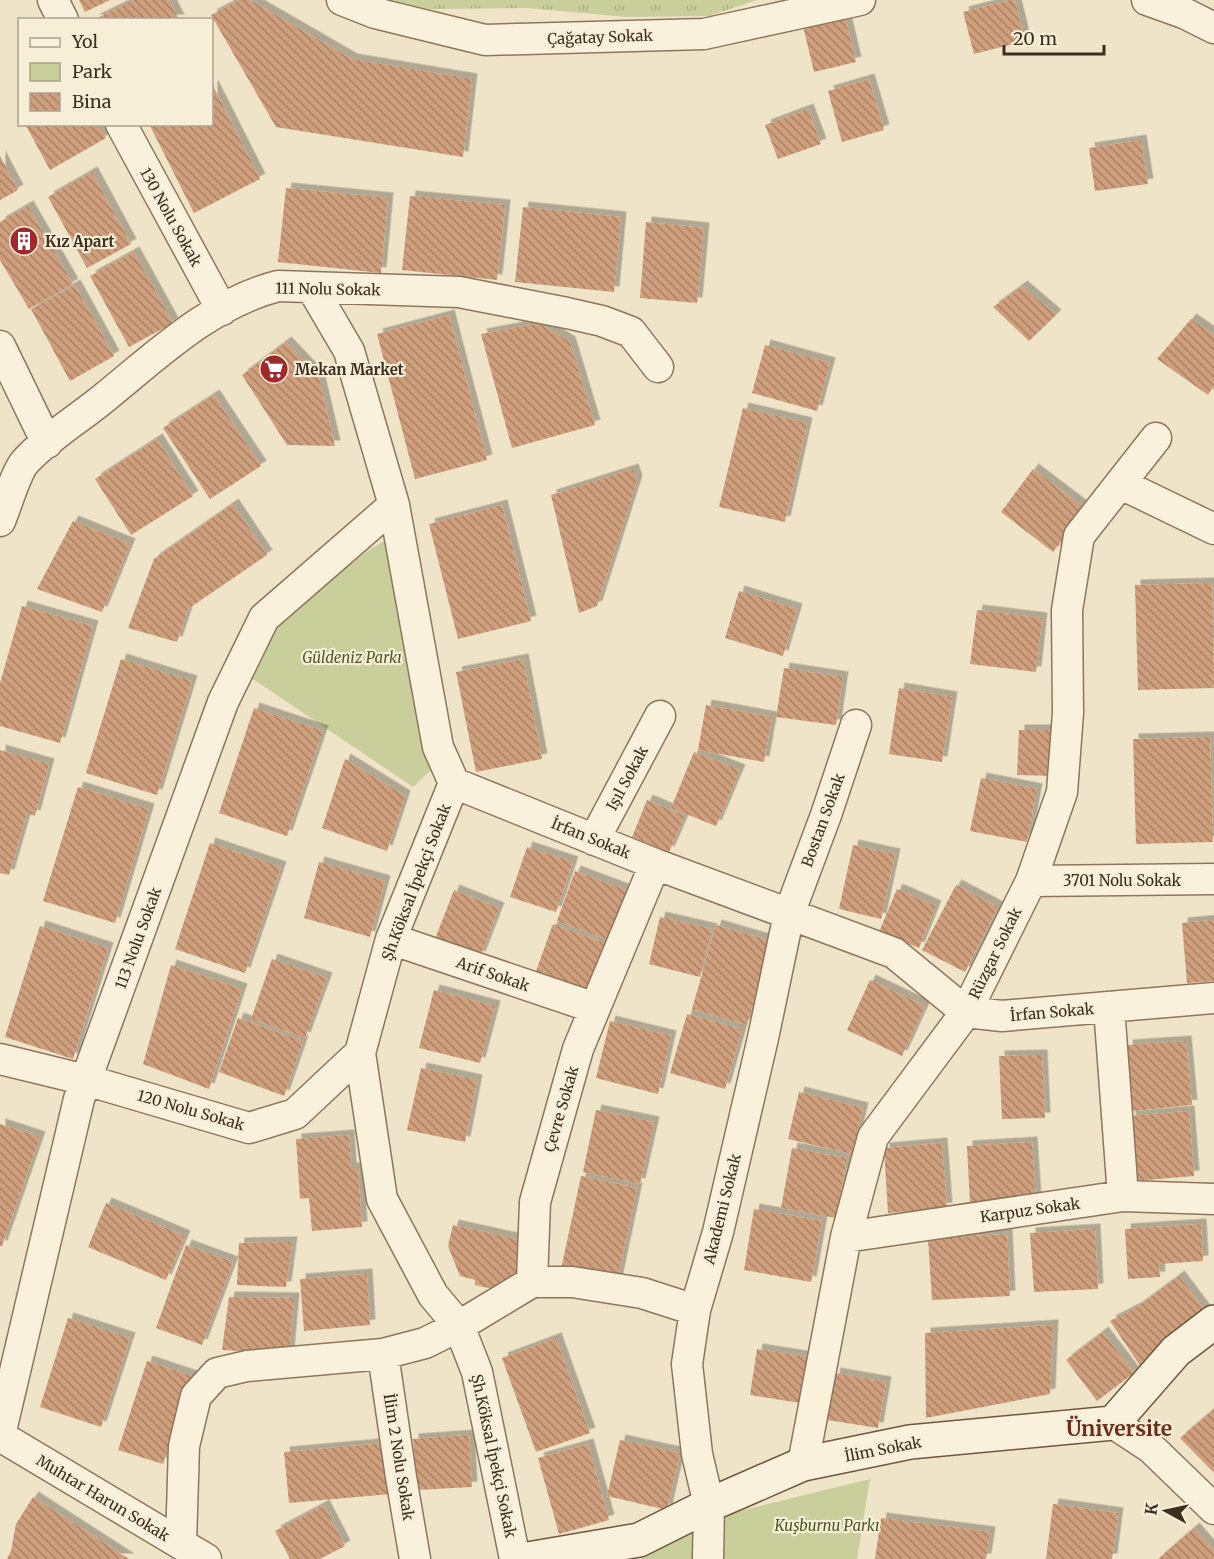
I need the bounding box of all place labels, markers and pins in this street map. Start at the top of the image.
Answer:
building icon: Kız Apart [8,225,40,257]
place label: Kız Apart [45,232,115,251]
supermarket icon: Mekan Market [258,353,290,385]
place label: Mekan Market [295,360,404,379]

